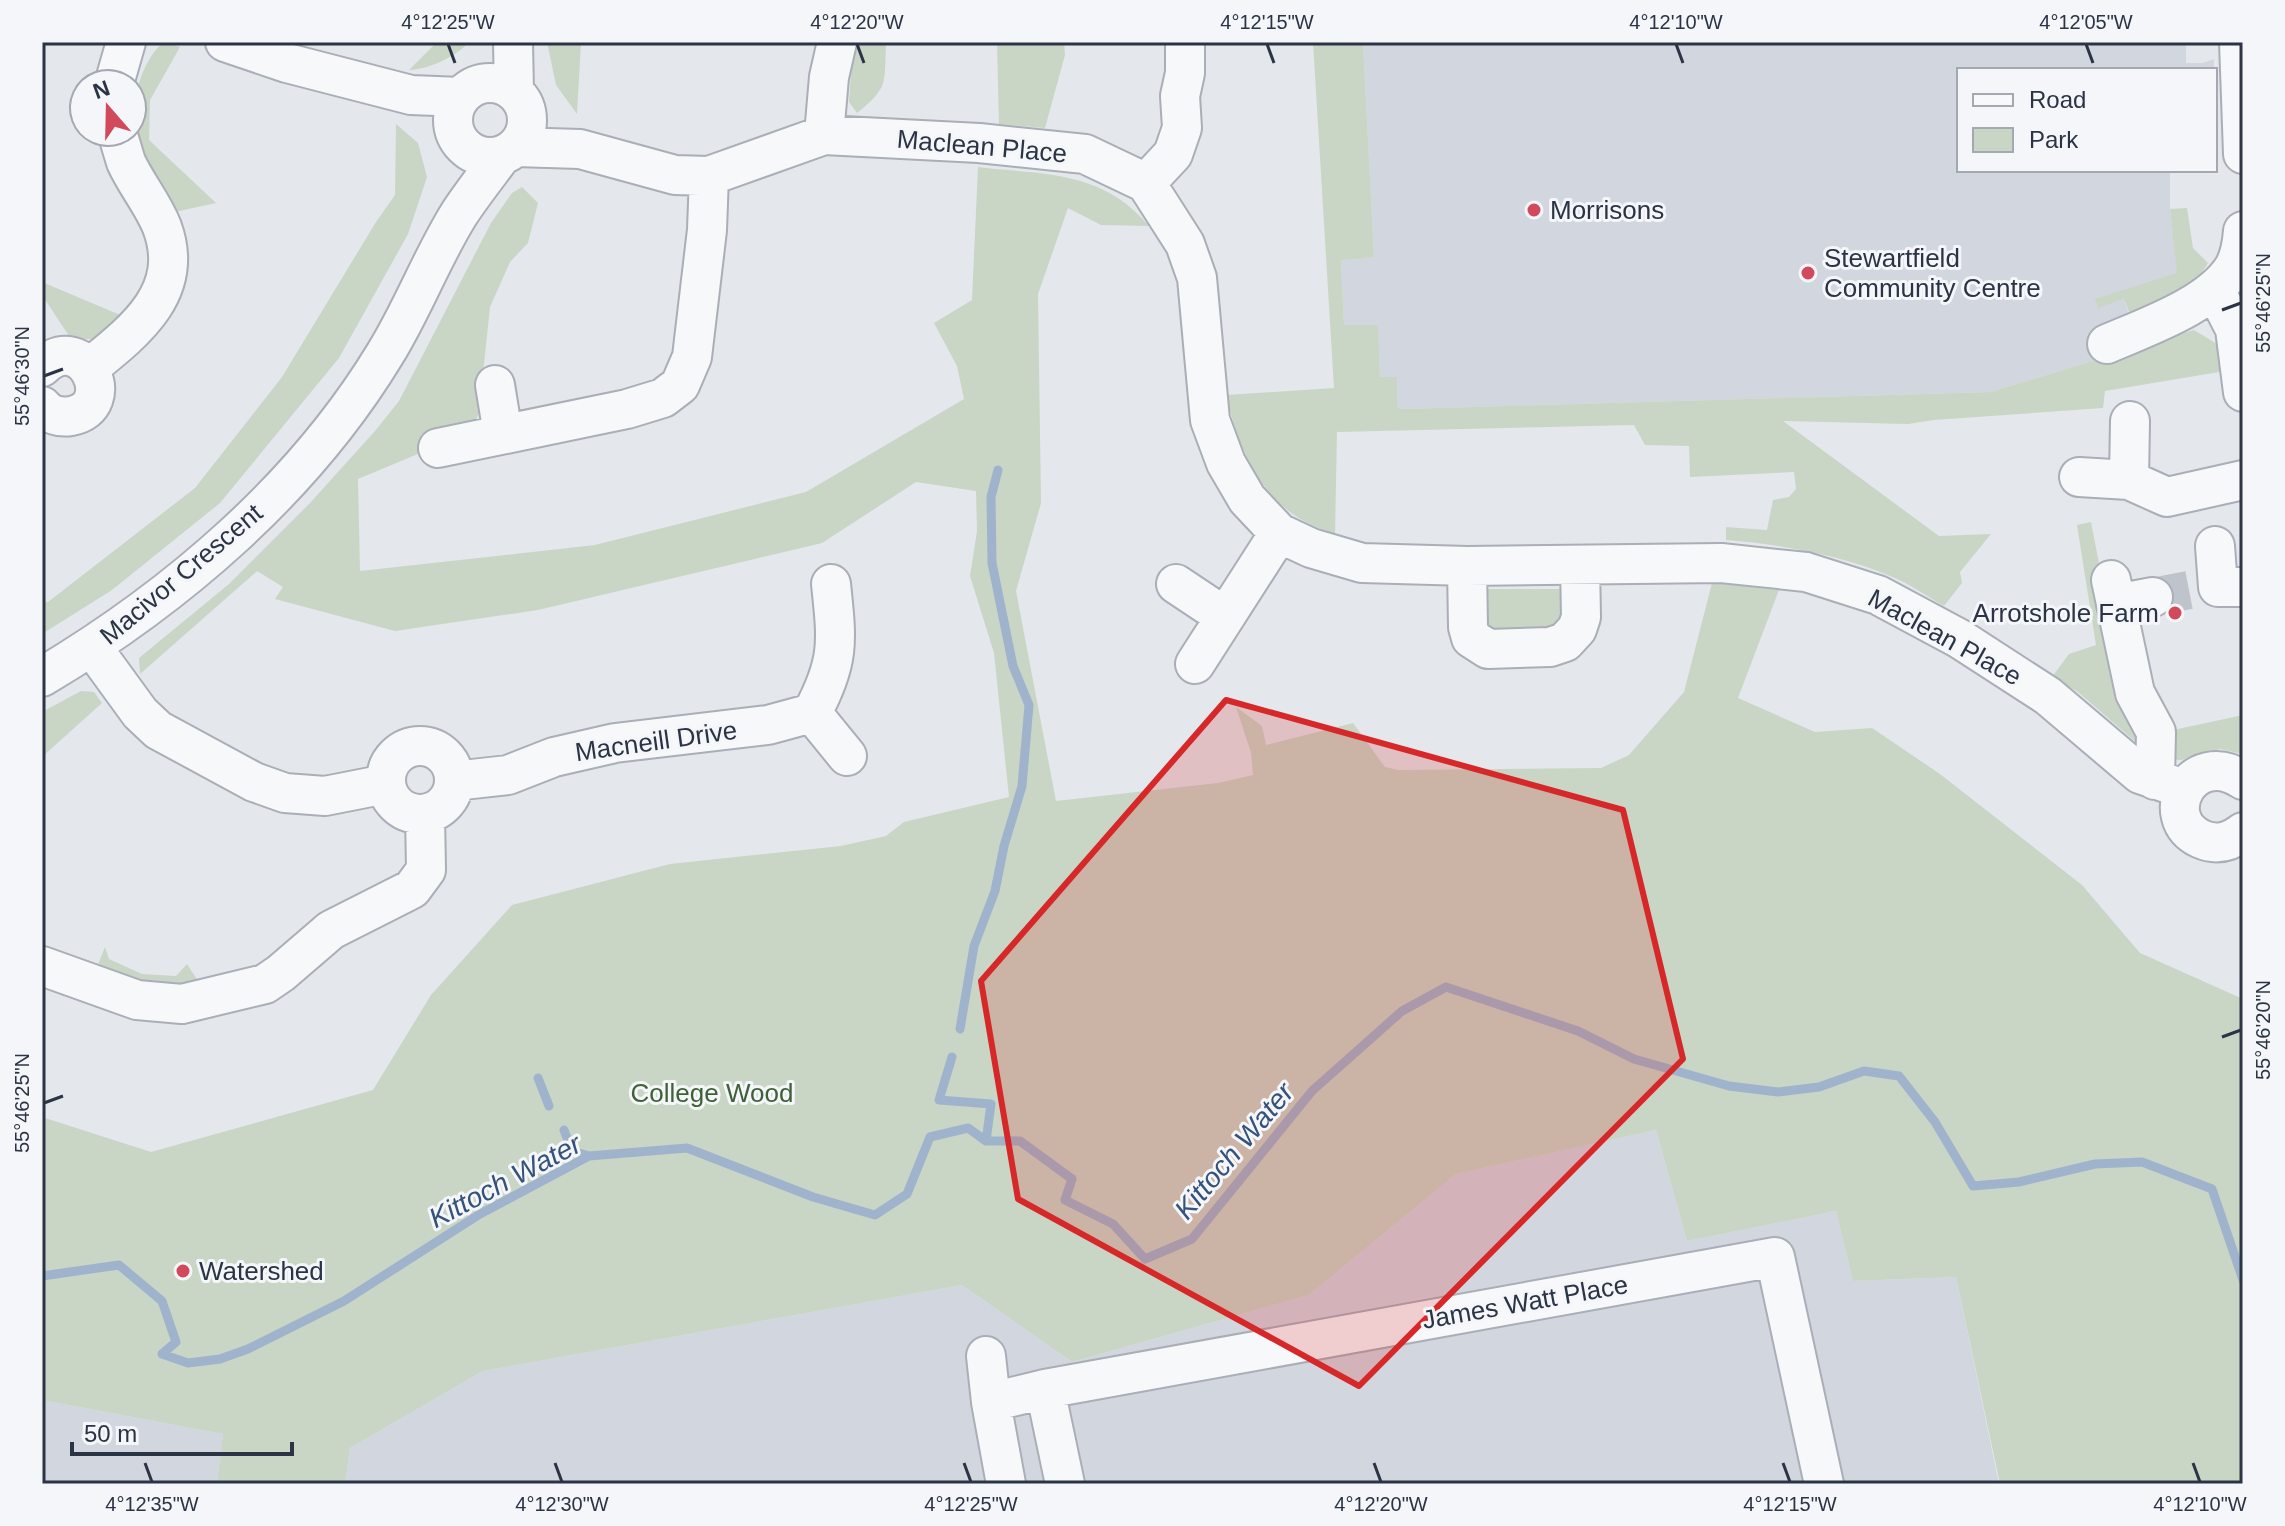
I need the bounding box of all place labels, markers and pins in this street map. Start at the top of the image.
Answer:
place label: Morrisons [1550,195,1664,225]
marker: Morrisons [1525,201,1543,219]
place label: Stewartfield Community Centre [1824,243,2041,303]
marker: Stewartfield Community Centre [1799,264,1817,282]
place label: Arrotshole Farm [1973,598,2159,628]
marker: Arrotshole Farm [2166,604,2184,622]
place label: Watershed [199,1256,324,1286]
marker: Watershed [174,1262,192,1280]

